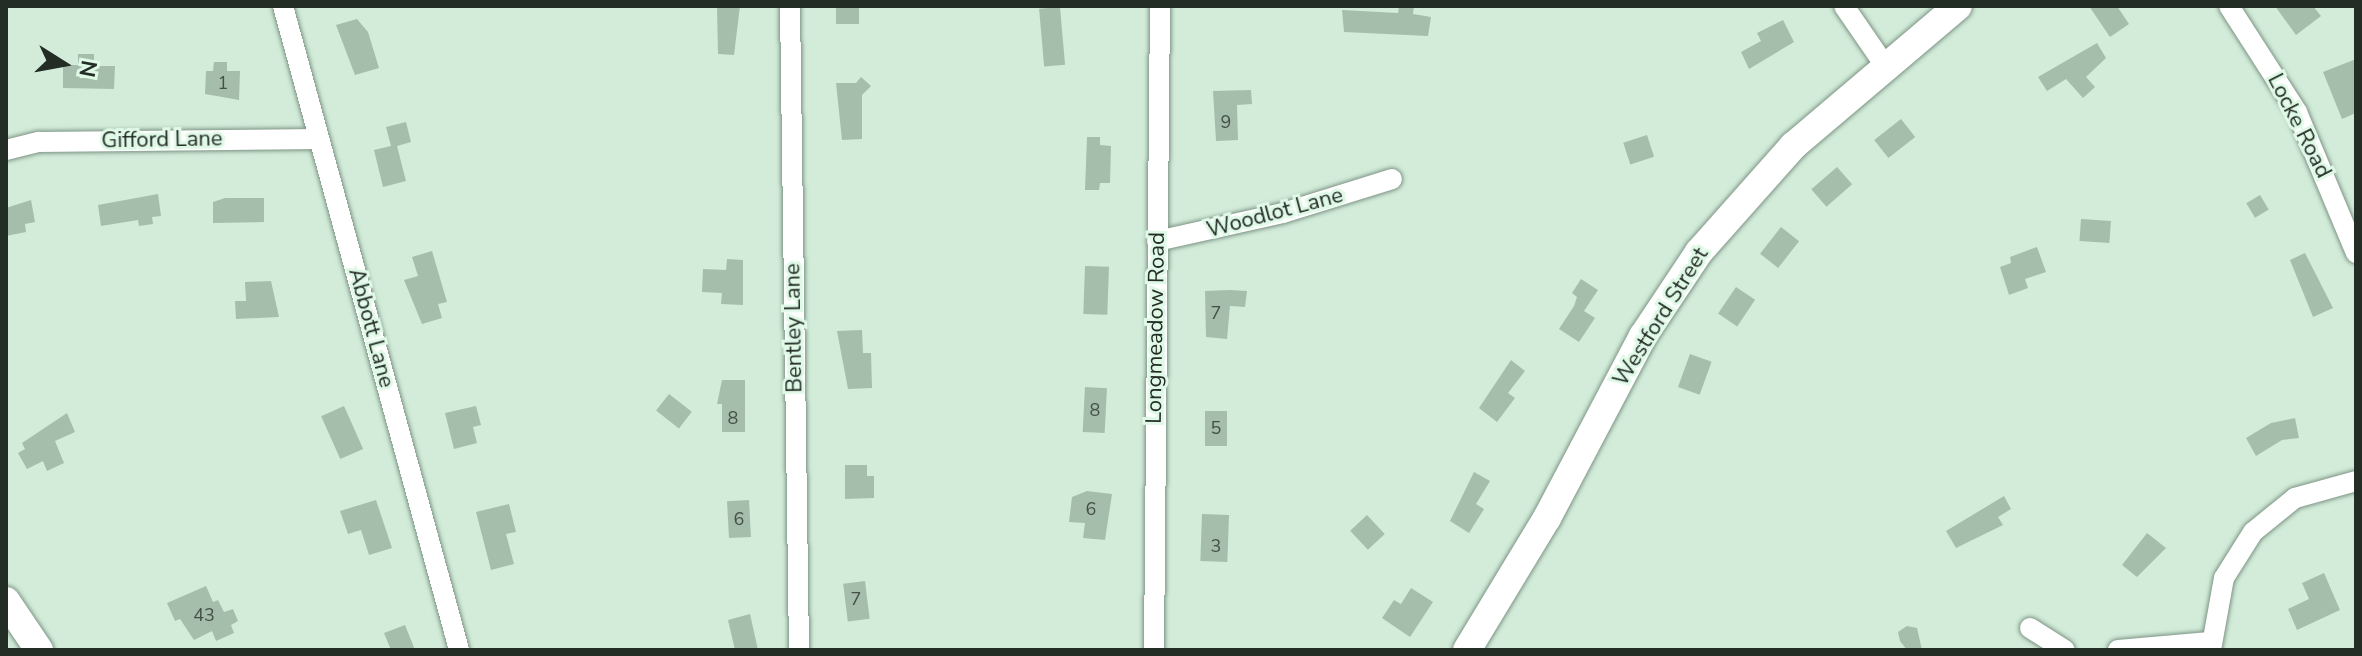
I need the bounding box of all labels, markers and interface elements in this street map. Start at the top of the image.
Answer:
north arrow [24,24,104,104]
text: N [71,58,104,80]
street label: Locke Road [2261,69,2337,183]
house number: 1 [218,72,228,94]
house number: 9 [1221,111,1231,133]
street label: Gifford Lane [101,126,223,154]
street label: Woodlot Lane [1204,182,1346,244]
street label: Longmeadow Road [1141,232,1171,424]
street label: Westford Street [1608,243,1714,391]
street label: Bentley Lane [780,263,808,393]
street label: Abbott Lane [342,265,400,391]
house number: 7 [1211,302,1221,324]
house number: 8 [1090,399,1100,421]
house number: 8 [728,407,738,429]
house number: 5 [1211,417,1221,439]
house number: 6 [1086,498,1096,520]
house number: 6 [734,508,744,530]
house number: 3 [1211,535,1221,557]
house number: 7 [851,588,861,610]
house number: 43 [193,604,215,626]

